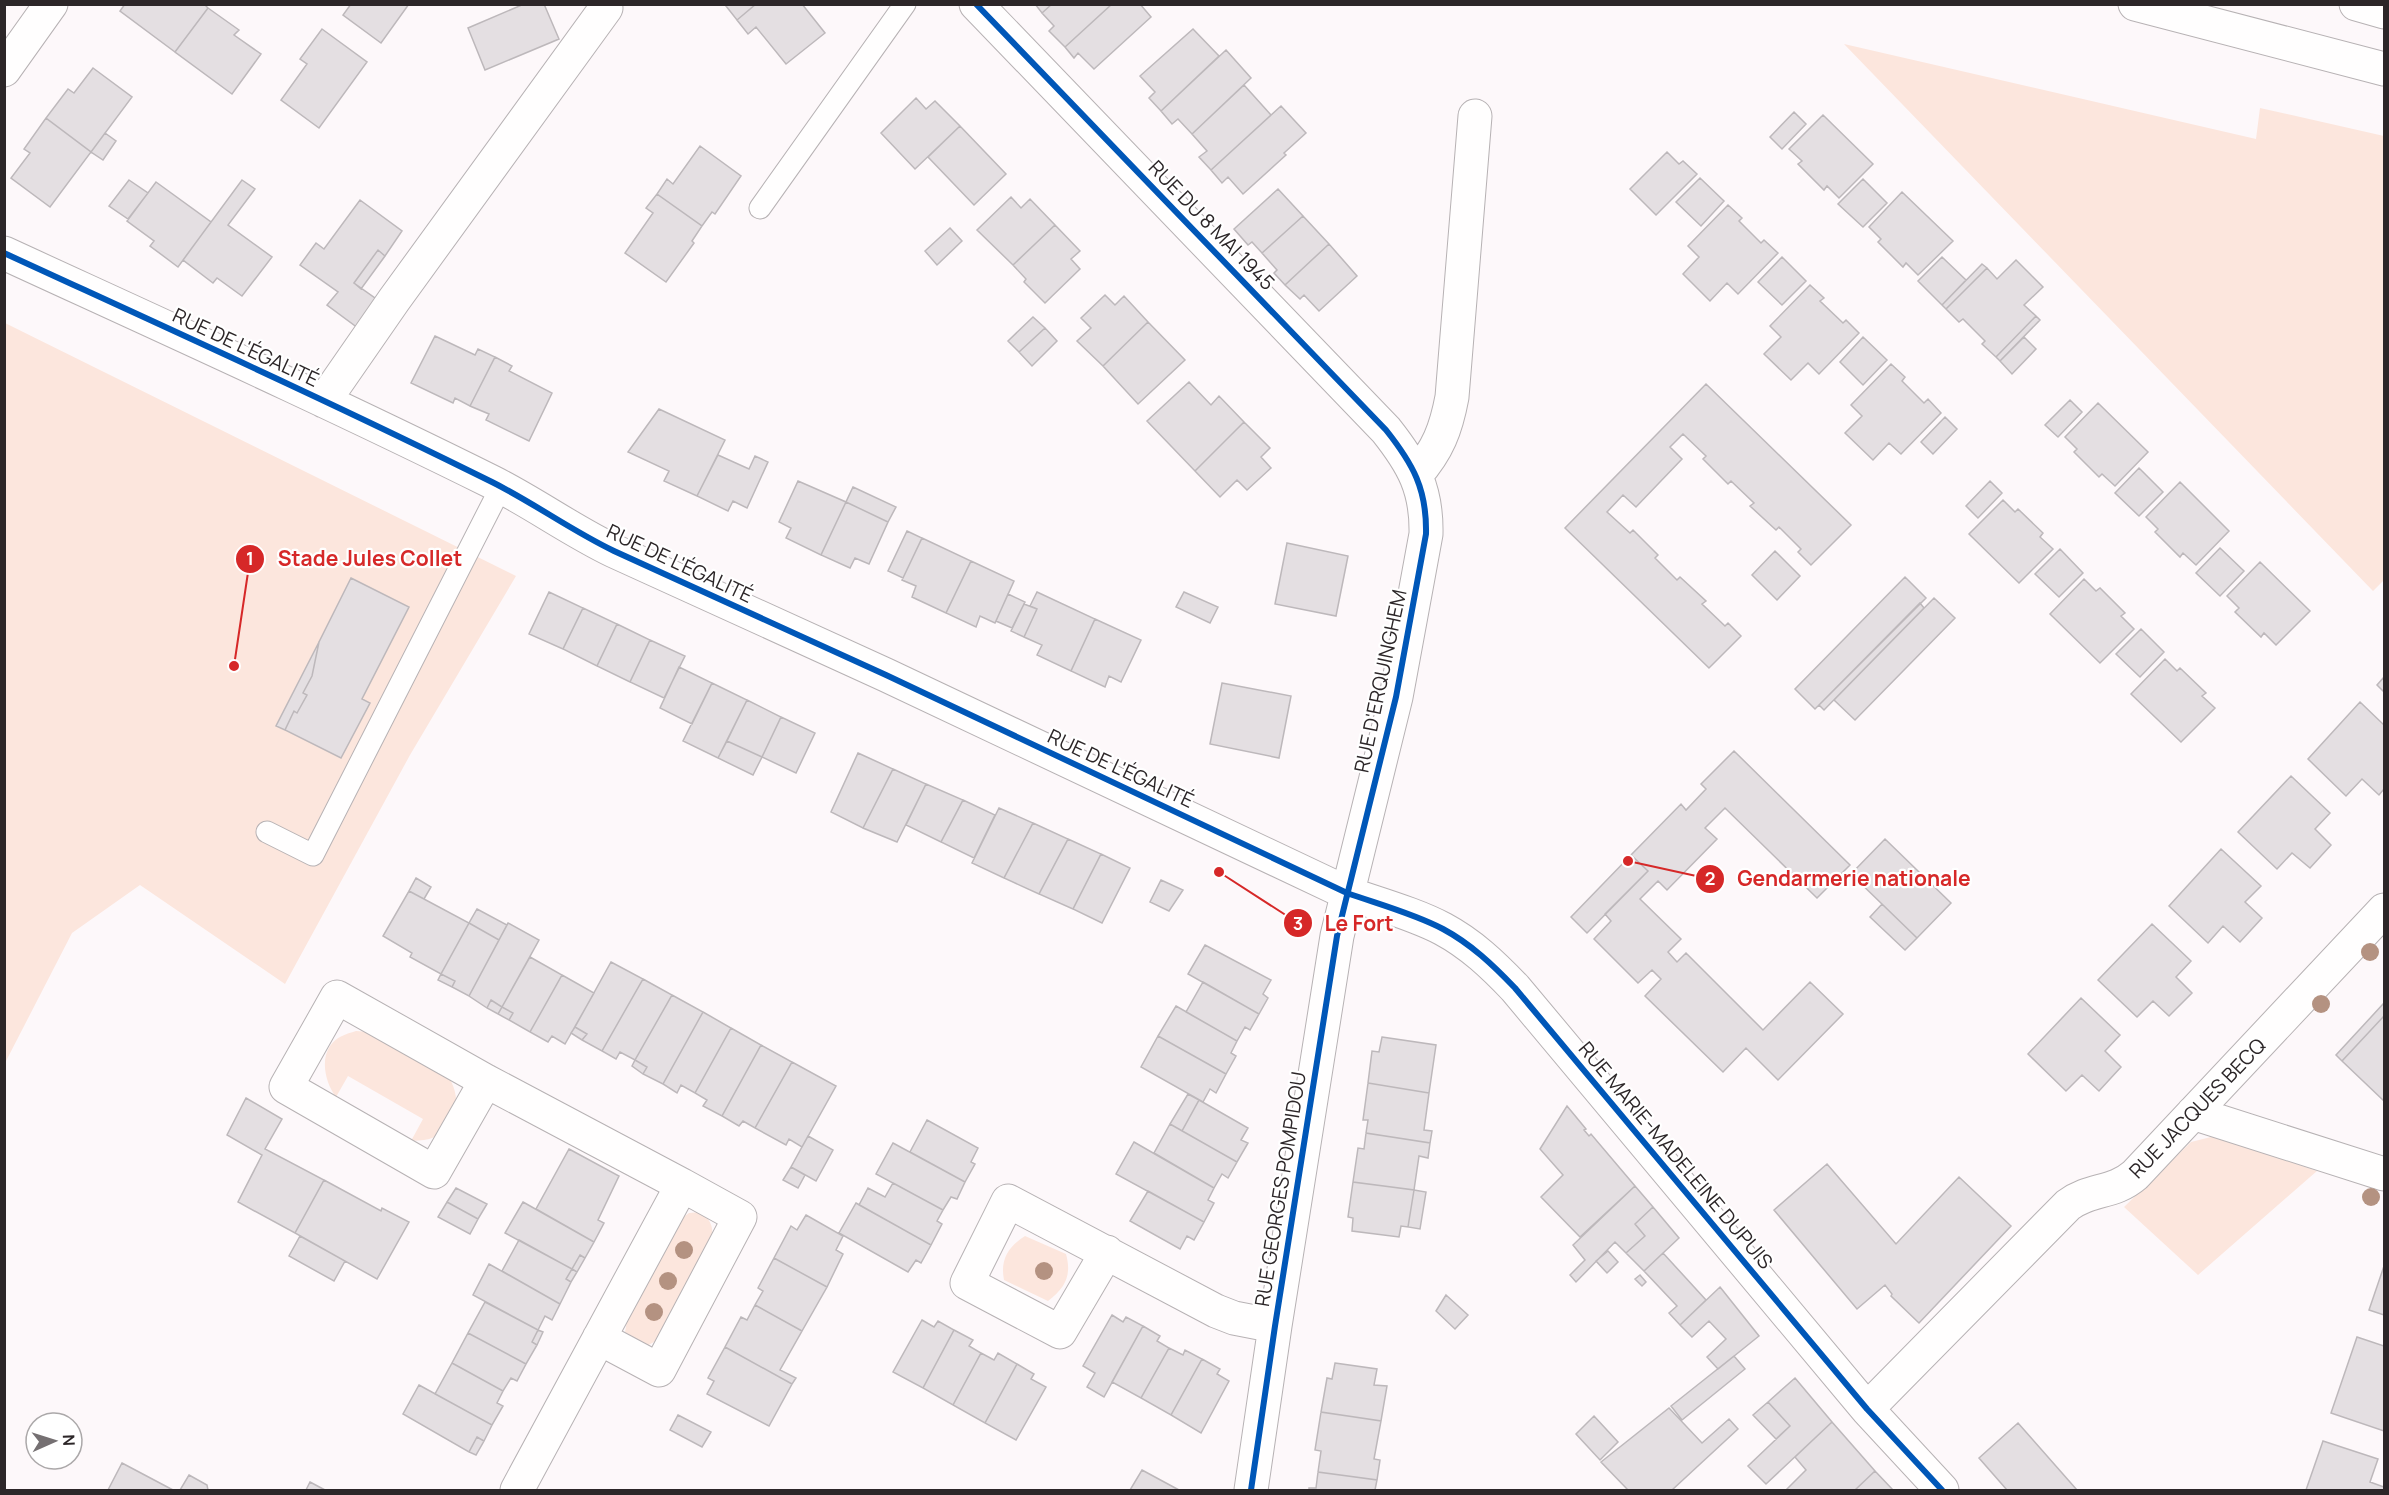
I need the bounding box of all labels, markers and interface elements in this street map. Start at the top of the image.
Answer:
street label: RUE DU 8 MAI 1945 [1143,154,1281,296]
street label: RUE DE L'ÉGALITÉ [169,301,323,393]
street label: RUE DE L'ÉGALITÉ [603,517,757,609]
callout: Stade Jules Collet [235,539,474,578]
text: Stade Jules Collet [278,544,462,572]
text: 1 [246,546,254,570]
street label: RUE D'ERQUINGHEM [1347,587,1413,775]
street label: RUE DE L'ÉGALITÉ [1044,722,1198,814]
callout: Gendarmerie nationale [1695,859,1983,898]
text: Gendarmerie nationale [1737,864,1971,892]
text: 2 [1705,866,1715,890]
callout: Le Fort [1283,904,1406,943]
text: Le Fort [1324,909,1394,937]
text: 3 [1293,911,1303,935]
street label: RUE JACQUES BECQ [2123,1032,2271,1184]
street label: RUE MARIE-MADELEINE DUPUIS [1573,1036,1779,1274]
street label: RUE GEORGES POMPIDOU [1248,1070,1312,1308]
north arrow [24,1411,84,1471]
text: N [58,1434,80,1447]

